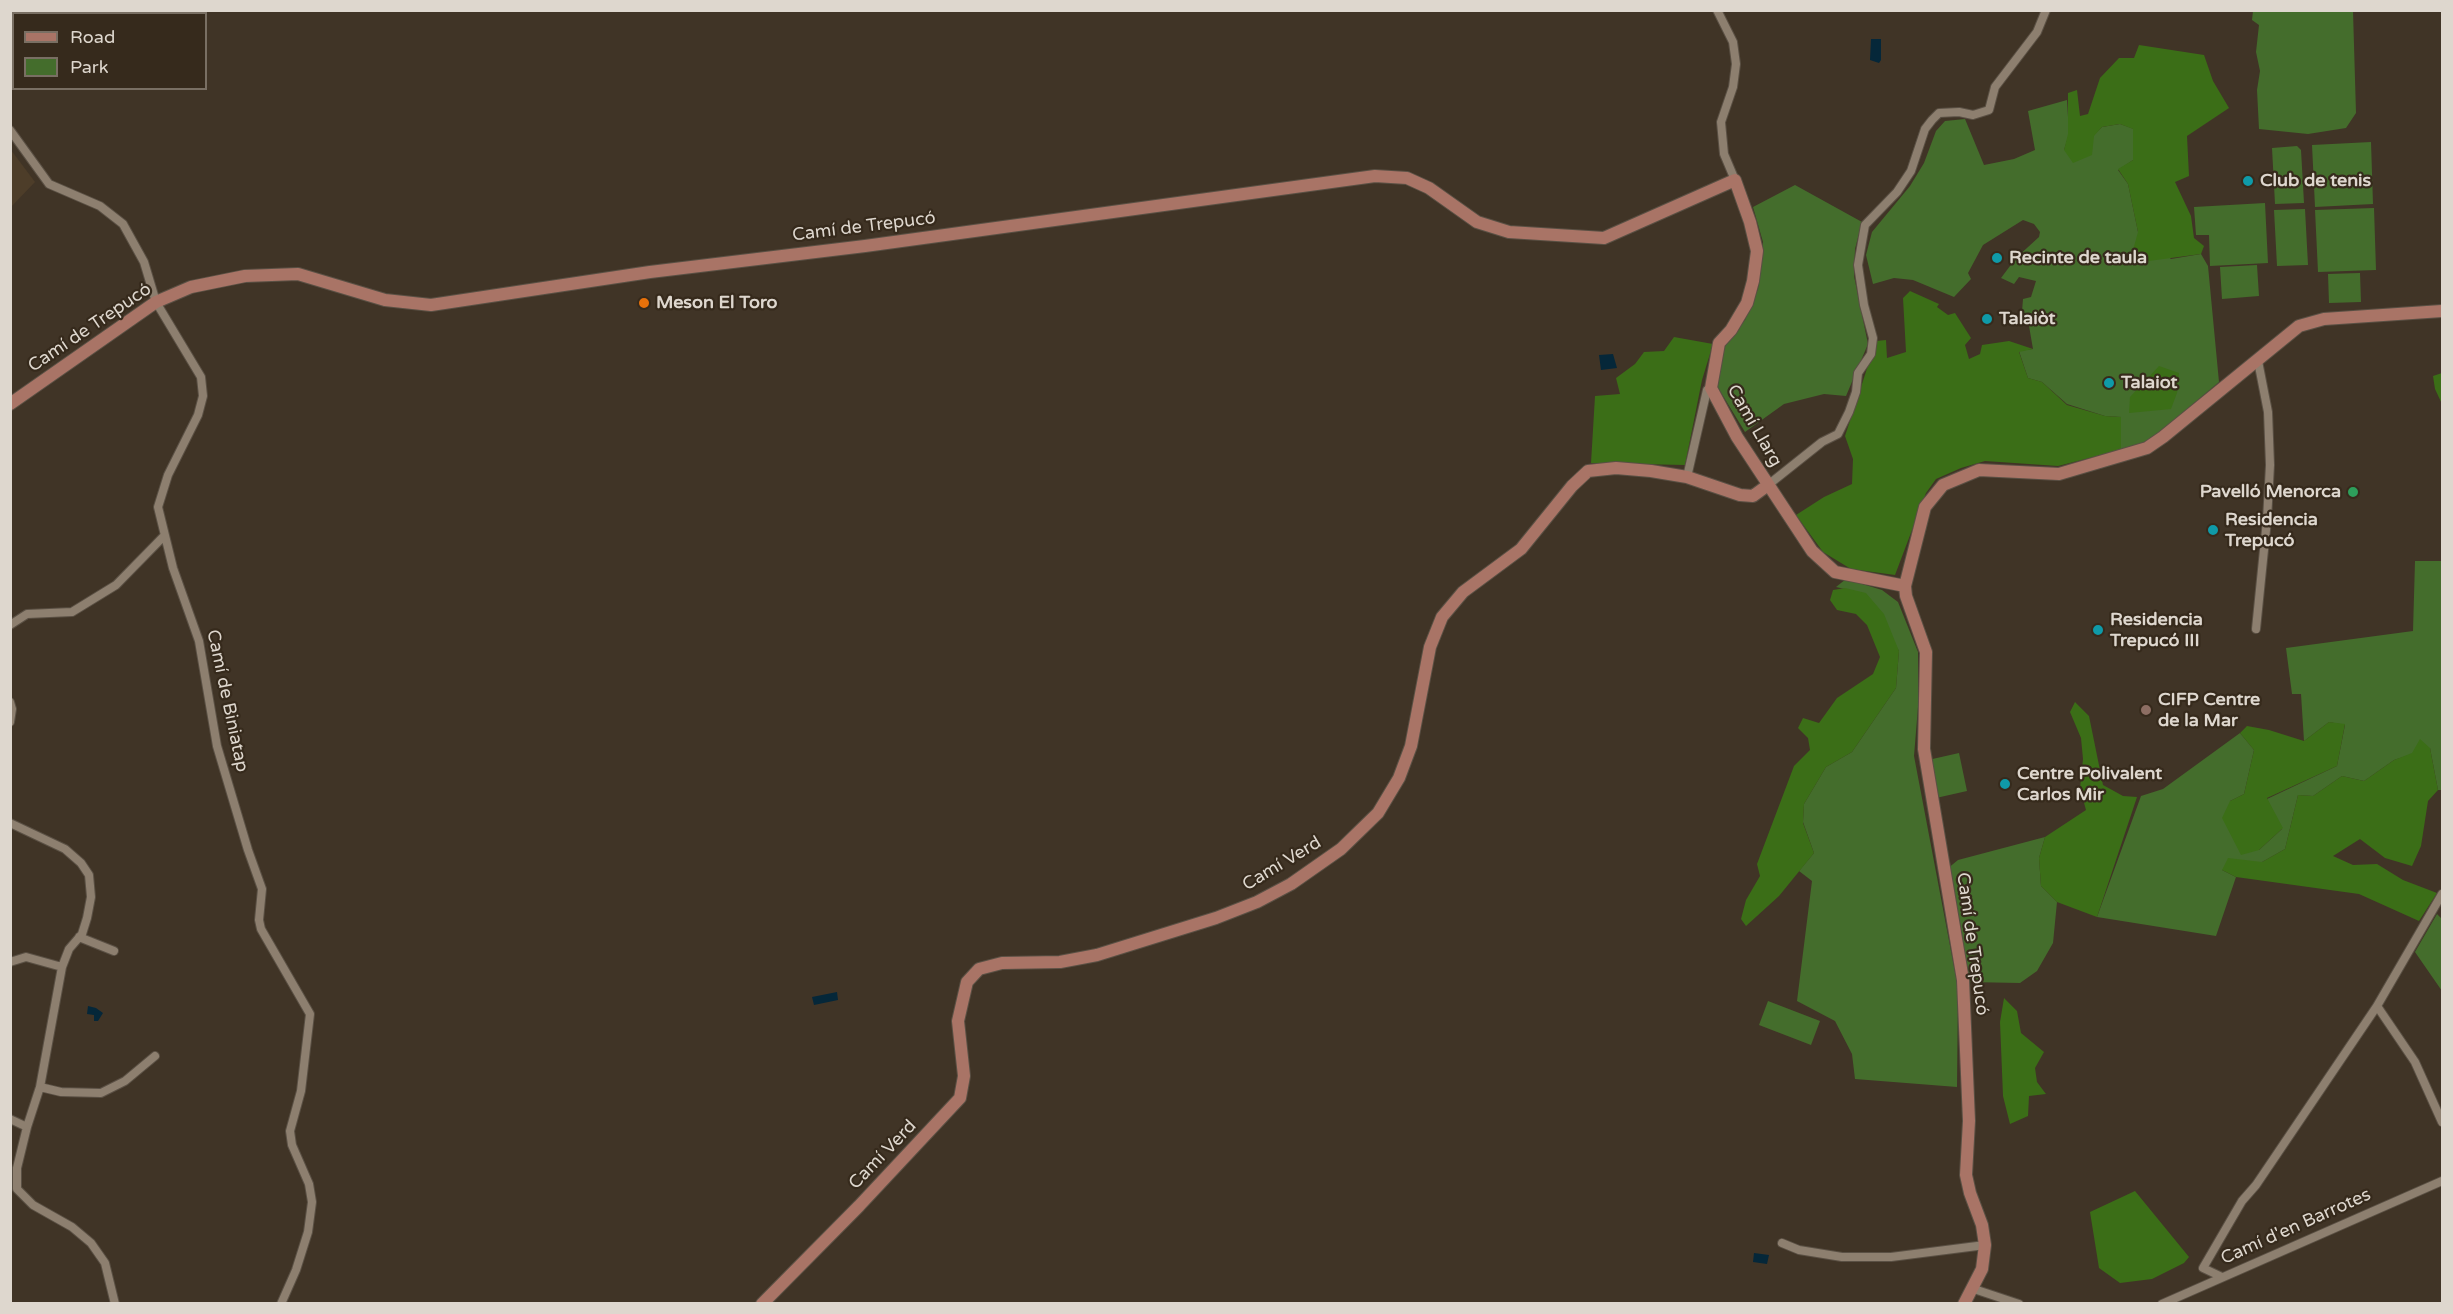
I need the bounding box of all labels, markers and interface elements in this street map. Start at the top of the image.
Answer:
legend [12,12,207,90]
text: Road [70,26,115,48]
text: Park [70,56,108,78]
place label: Club de tenis [2260,170,2371,192]
marker: Club de tenis [2241,174,2255,188]
street label: Camí de Trepucó [791,208,937,246]
place label: Recinte de taula [2009,247,2147,269]
marker: Recinte de taula [1990,251,2004,265]
street label: Camí de Trepucó [24,279,156,377]
place label: Meson El Toro [656,292,778,314]
marker: Meson El Toro [637,296,651,310]
place label: Talaiòt [1999,308,2055,330]
marker: Talaiòt [1980,312,1994,326]
place label: Talaiot [2121,372,2177,394]
marker: Talaiot [2102,376,2116,390]
street label: Camí Llarg [1722,381,1786,471]
place label: Pavelló Menorca [2200,481,2341,503]
marker: Pavelló Menorca [2346,485,2360,499]
place label: Residencia Trepucó [2225,509,2318,552]
marker: Residencia Trepucó [2206,523,2220,537]
place label: Residencia Trepucó III [2110,609,2203,652]
marker: Residencia Trepucó III [2091,623,2105,637]
street label: Camí de Biniatap [201,628,253,774]
place label: CIFP Centre de la Mar [2158,689,2260,732]
marker: CIFP Centre de la Mar [2139,703,2153,717]
place label: Centre Polivalent Carlos Mir [2017,763,2162,806]
marker: Centre Polivalent Carlos Mir [1998,777,2012,791]
street label: Camí Verd [1239,832,1325,896]
street label: Camí de Trepucó [1951,871,1993,1017]
street label: Camí Verd [845,1116,921,1194]
street label: Camí d'en Barrotes [2218,1184,2374,1270]

